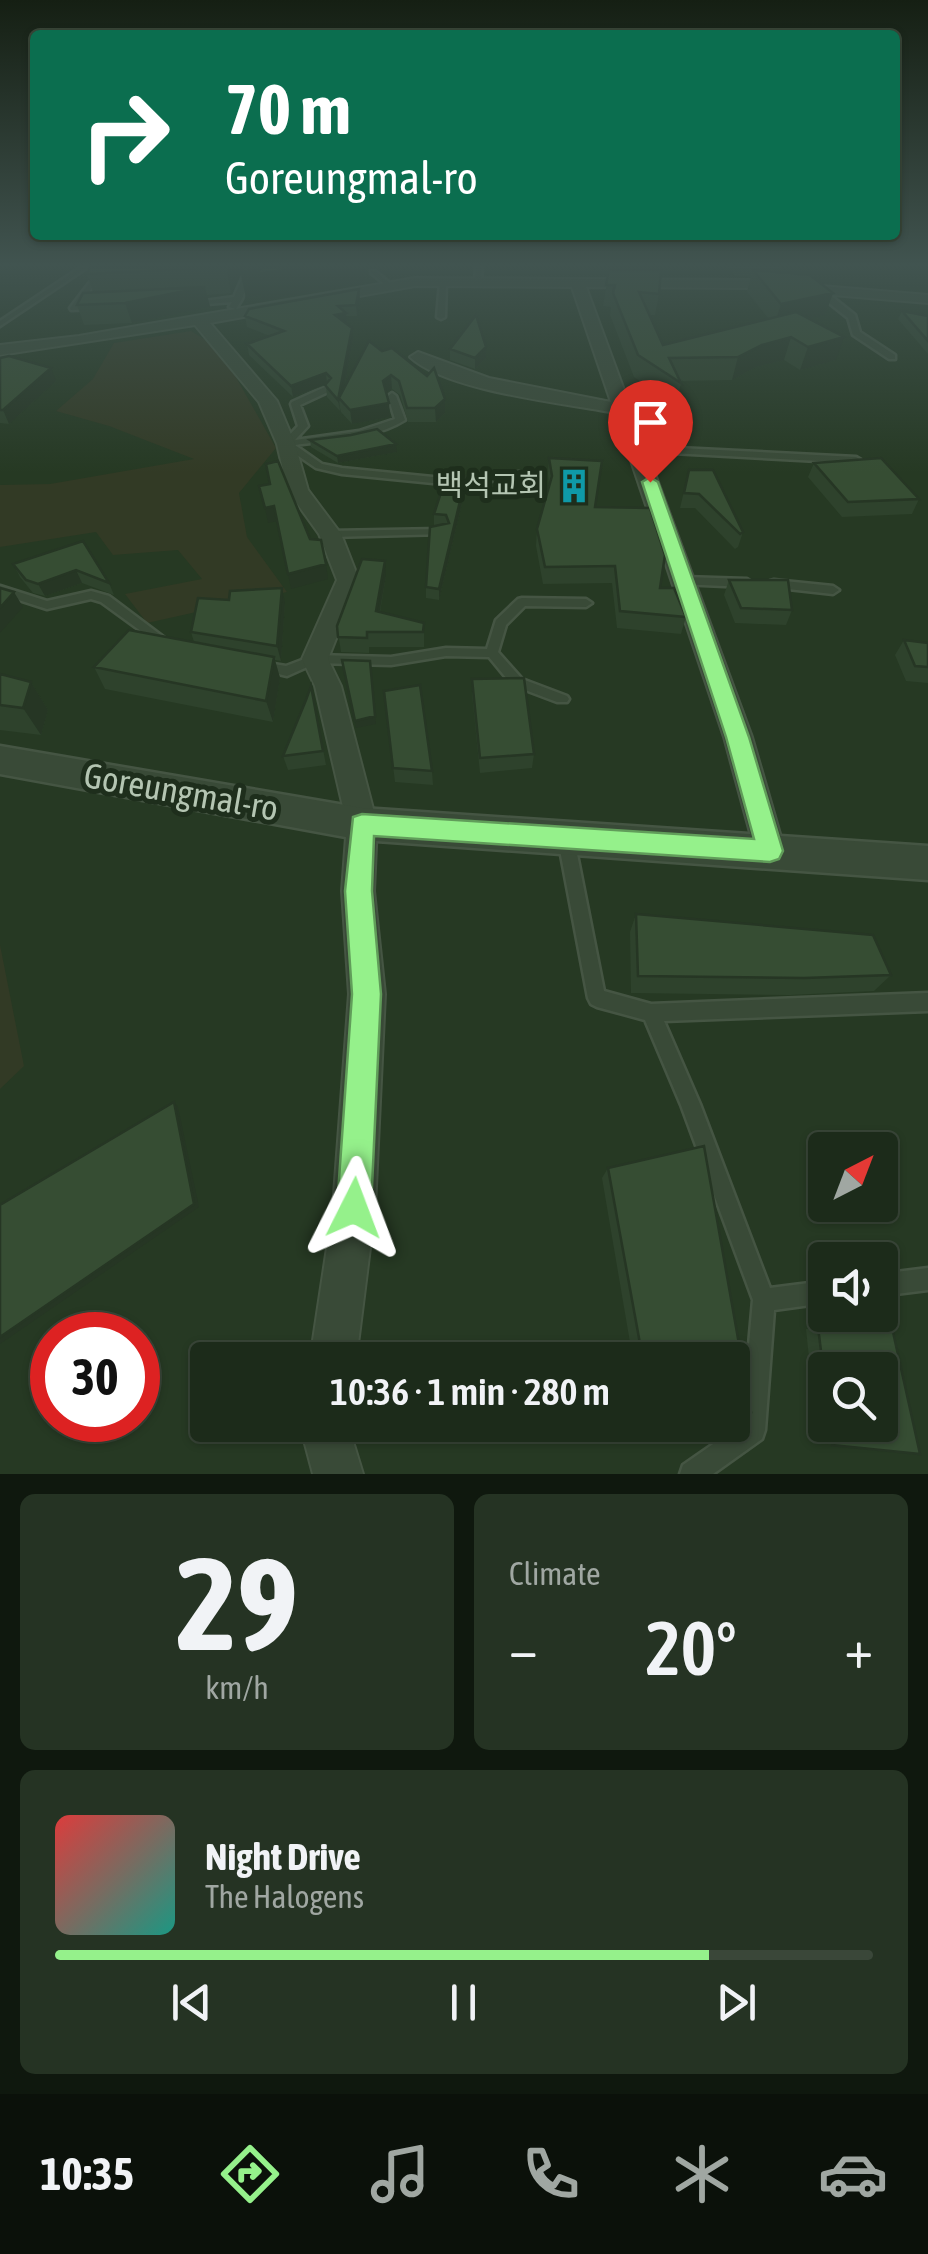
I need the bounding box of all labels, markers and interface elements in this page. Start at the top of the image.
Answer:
text: 70 m [225,69,351,149]
icon: right [60,70,190,200]
text: Goreungmal-ro [225,152,478,204]
pin [608,380,693,483]
icon: arrive [623,395,678,450]
building icon: 백석교회 [555,467,593,505]
place label: 백석교회 [436,468,546,502]
street label: Goreungmal-ro [81,754,281,828]
north arrow [808,1132,898,1222]
map controls [808,1132,898,1442]
position arrow [302,1156,406,1260]
button: sound [808,1242,898,1332]
speed limit sign: 30 [30,1312,160,1442]
button: search [808,1352,898,1442]
text: 10:36 · 1 min · 280 m [330,1370,610,1413]
text: 29 [176,1529,298,1678]
text: Climate [509,1555,601,1592]
text: 20° [645,1605,737,1691]
text: − [509,1617,538,1680]
text: + [844,1617,873,1680]
text: km/h [205,1669,269,1706]
text: Night Drive [205,1835,361,1878]
text: The Halogens [205,1878,364,1915]
icon: previous [164,1975,219,2030]
icon: pause [436,1975,491,2030]
icon: next [709,1975,764,2030]
icon: directions [215,2139,285,2209]
icon: music [365,2139,435,2209]
icon: phone [516,2139,586,2209]
icon: climate [667,2139,737,2209]
icon: car [818,2139,888,2209]
text: 10:35 [40,2148,134,2200]

